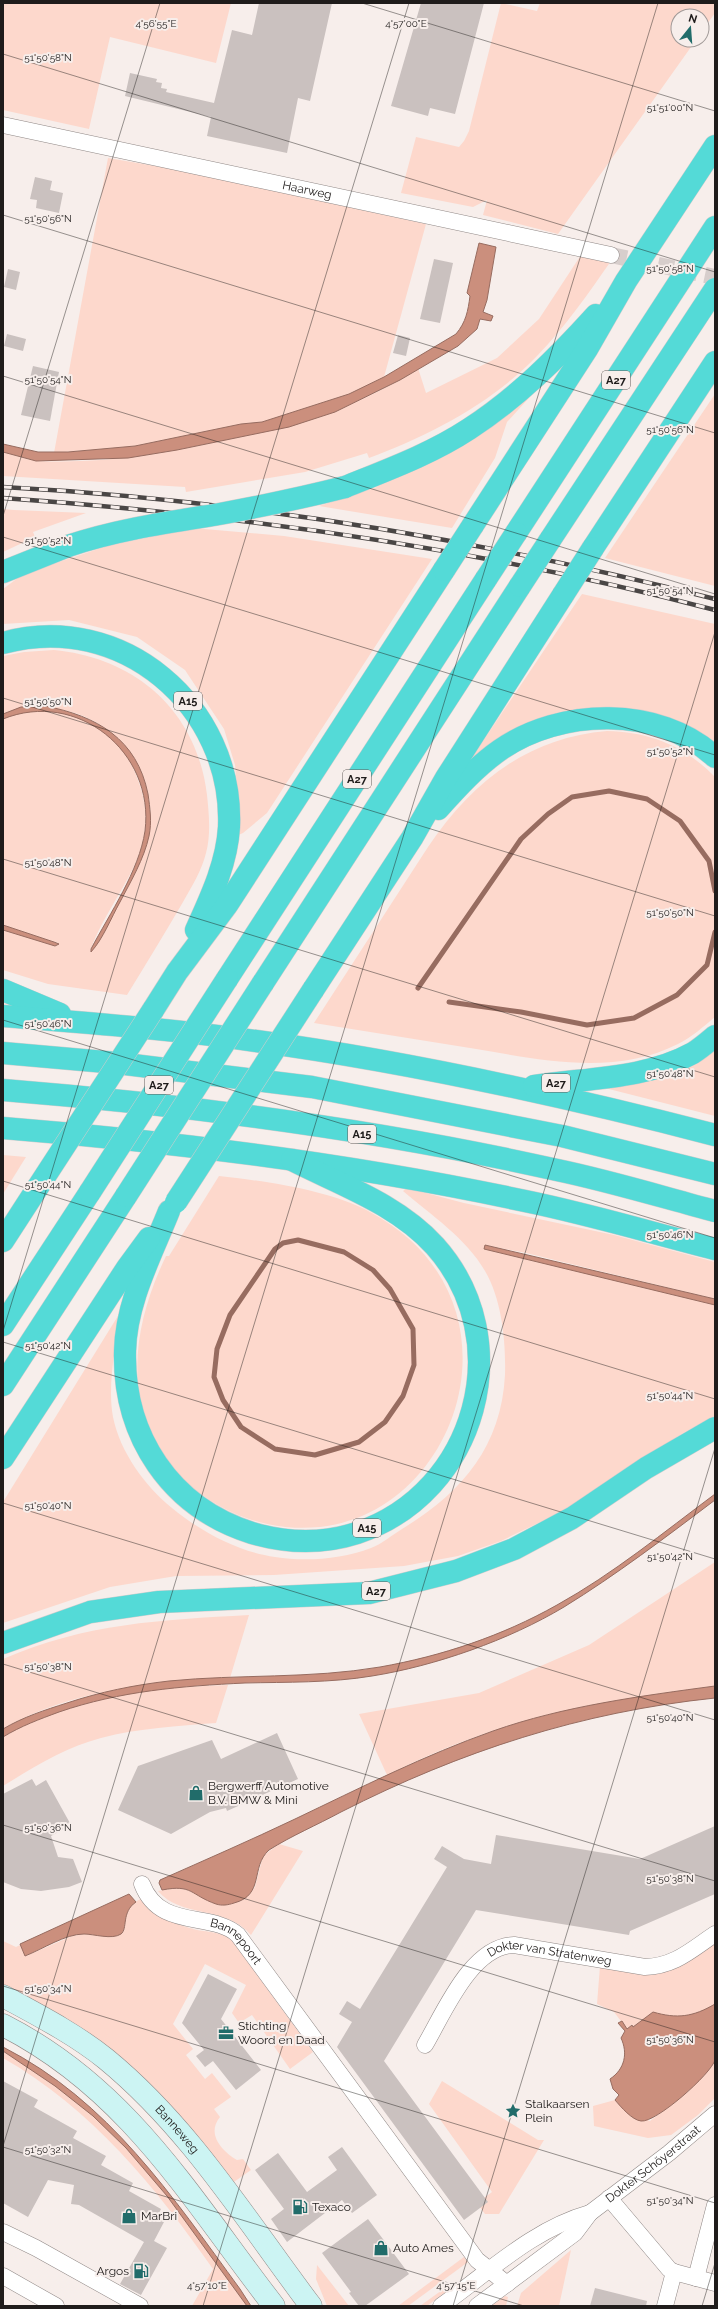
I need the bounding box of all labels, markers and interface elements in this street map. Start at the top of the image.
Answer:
north arrow [670,8,710,48]
text: N [687,11,699,26]
text: 4°56'55"E [136,18,177,29]
text: 4°57'00"E [385,18,427,29]
text: 51°50'58"N [24,52,72,63]
text: 51°51'00"N [647,102,693,113]
street label: Haarweg [281,178,333,202]
text: 51°50'56"N [24,213,72,224]
text: 51°50'58"N [646,263,694,274]
road number: A27 [602,371,630,389]
text: 51°50'54"N [25,374,71,385]
text: 51°50'56"N [646,424,694,435]
text: 51°50'52"N [25,535,71,546]
text: 51°50'54"N [647,585,693,596]
road number: A15 [174,692,202,710]
text: 51°50'50"N [24,696,72,707]
text: 51°50'52"N [647,746,693,757]
road number: A27 [343,770,371,788]
text: 51°50'48"N [25,857,71,868]
text: 51°50'50"N [646,907,694,918]
text: 51°50'46"N [25,1018,71,1029]
text: 51°50'48"N [647,1068,693,1079]
road number: A27 [542,1074,570,1092]
road number: A27 [145,1076,173,1094]
road number: A15 [348,1125,376,1143]
text: 51°50'44"N [25,1179,71,1190]
text: 51°50'46"N [647,1229,693,1240]
text: 51°50'42"N [25,1340,71,1351]
text: 51°50'44"N [647,1390,693,1401]
text: 51°50'40"N [25,1500,71,1511]
road number: A15 [353,1519,381,1537]
text: 51°50'42"N [647,1551,693,1562]
road number: A27 [362,1582,390,1600]
text: 51°50'38"N [24,1661,72,1672]
text: 51°50'40"N [647,1712,693,1723]
place label: Bergwerff Automotive B.V. BMW & Mini [208,1779,329,1807]
shop icon: Bergwerff Automotive B.V. BMW & Mini [187,1784,205,1802]
text: 51°50'36"N [24,1822,72,1833]
text: 51°50'38"N [646,1873,694,1884]
street label: Bannepoort [209,1916,264,1967]
street label: Dokter van Stratenweg [485,1938,613,1968]
text: 51°50'34"N [25,1983,71,1994]
place label: Stichting Woord en Daad [238,2019,325,2047]
office icon: Stichting Woord en Daad [217,2024,235,2042]
text: 51°50'36"N [646,2034,694,2045]
place label: Stalkaarsen Plein [525,2097,589,2125]
street label: Banneweg [152,2102,202,2156]
place icon: Stalkaarsen Plein [504,2102,522,2120]
street label: Dokter Schöyerstraat [603,2123,703,2206]
text: 51°50'32"N [25,2144,71,2155]
text: 51°50'34"N [647,2195,693,2206]
fuel station icon: Texaco [291,2198,309,2216]
place label: Texaco [312,2200,351,2214]
shop icon: MarBri [120,2207,138,2225]
place label: MarBri [141,2209,177,2223]
shop icon: Auto Ames [372,2239,390,2257]
place label: Auto Ames [393,2241,454,2255]
fuel station icon: Argos [132,2262,150,2280]
place label: Argos [96,2264,129,2278]
text: 4°57'10"E [187,2280,227,2291]
text: 4°57'15"E [436,2280,476,2291]

